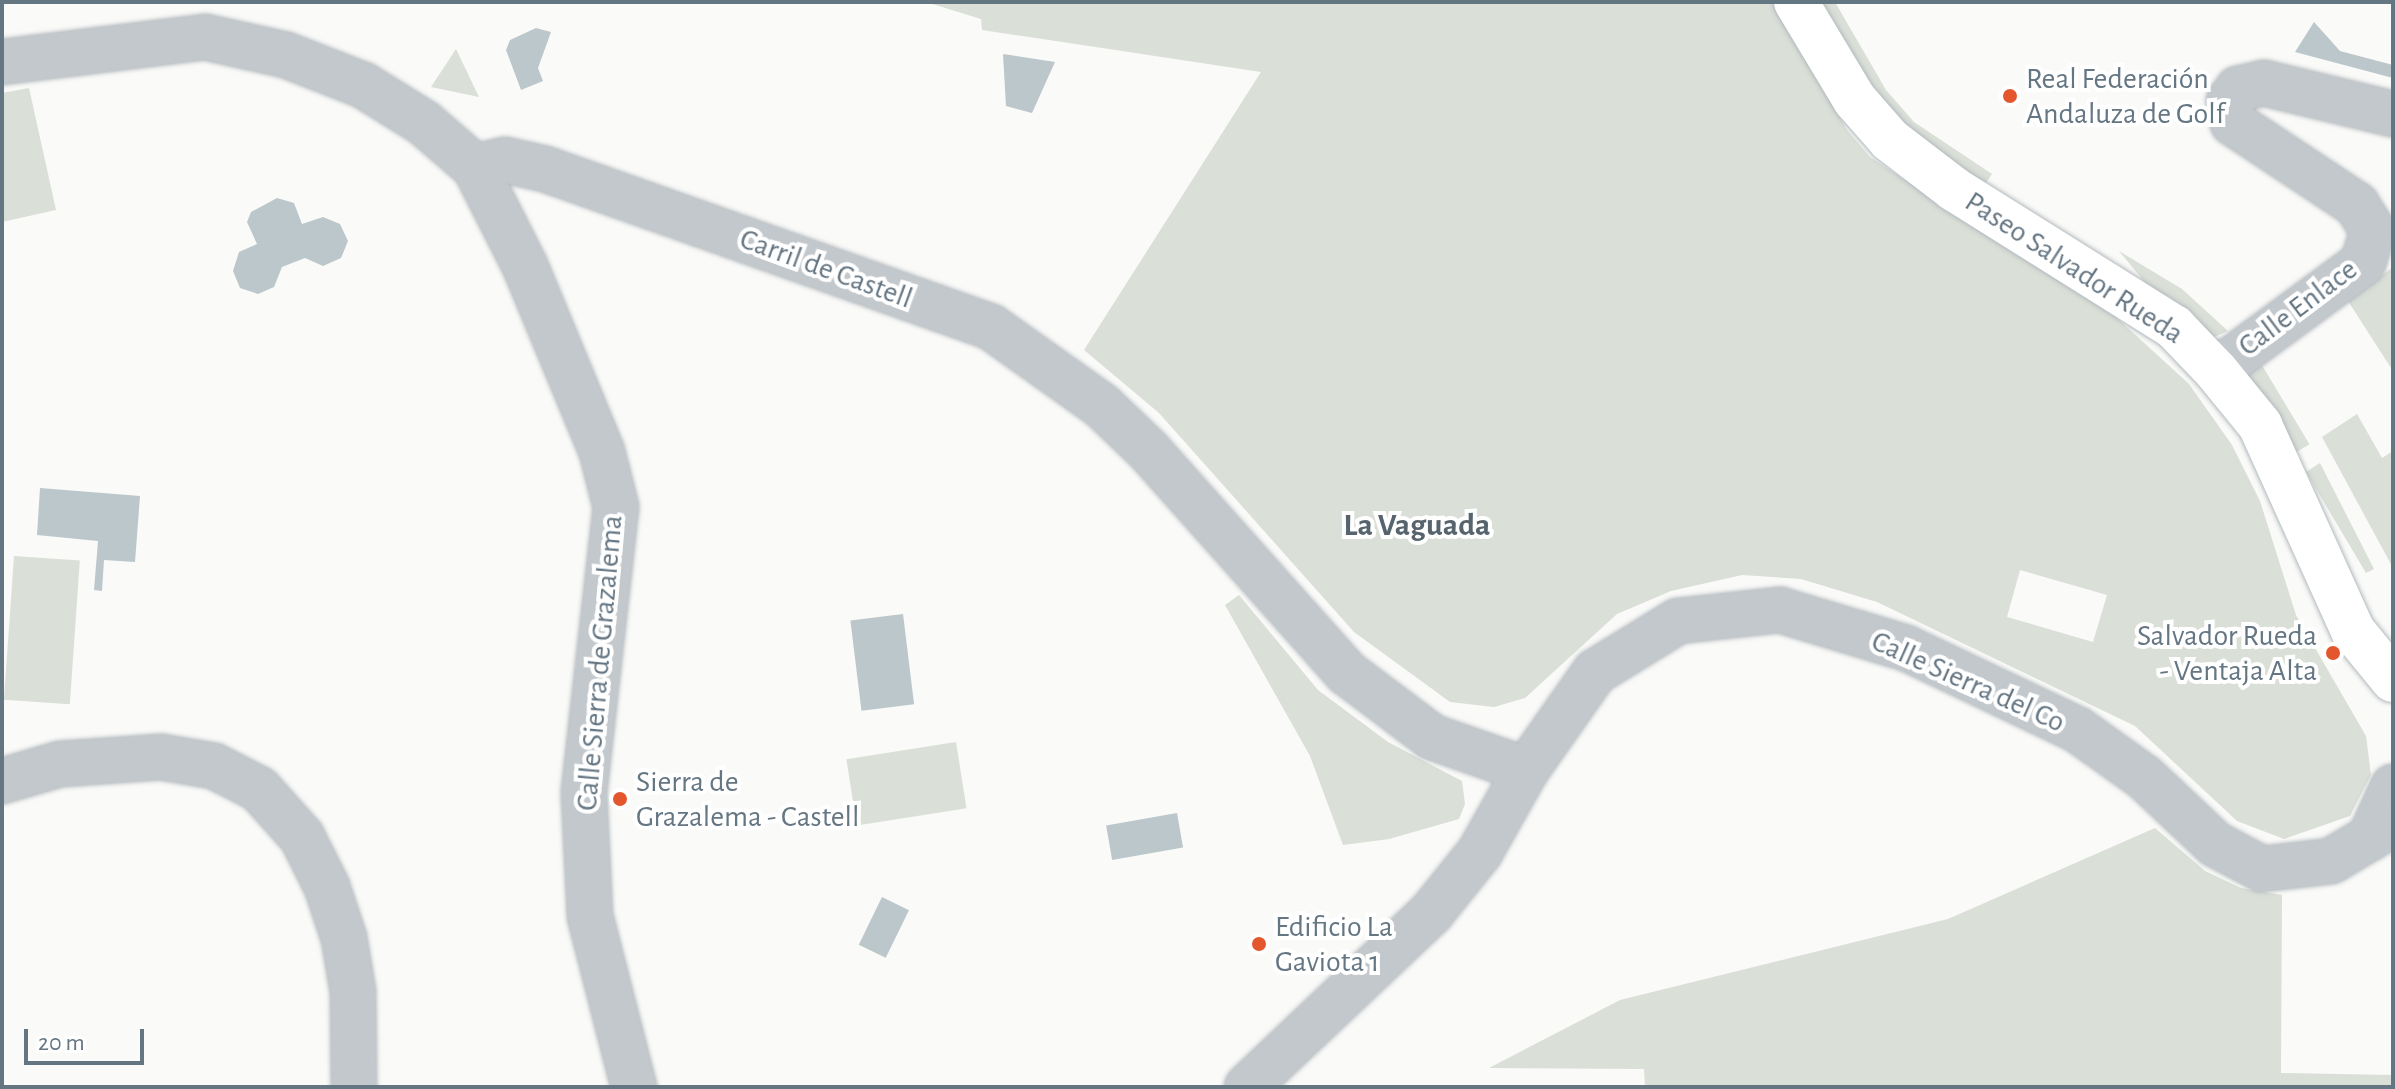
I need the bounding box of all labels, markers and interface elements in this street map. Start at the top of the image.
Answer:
place label: Real Federación Andaluza de Golf [2026,61,2225,132]
marker: Real Federación Andaluza de Golf [2001,87,2019,105]
street label: Paseo Salvador Rueda [1958,184,2190,352]
street label: Carril de Castell [735,221,917,317]
street label: Calle Enlace [2232,252,2364,364]
district label: La Vaguada [1344,506,1490,544]
street label: Calle Sierra de Grazalema [569,514,631,812]
place label: Salvador Rueda - Ventaja Alta [2137,618,2317,688]
street label: Calle Sierra del Co [1866,623,2070,741]
marker: Salvador Rueda - Ventaja Alta [2324,644,2342,662]
place label: Sierra de Grazalema - Castell [636,764,859,834]
marker: Sierra de Grazalema - Castell [611,790,629,808]
place label: Edificio La Gaviota 1 [1275,909,1393,980]
marker: Edificio La Gaviota 1 [1250,935,1268,953]
scale bar [28,1013,148,1063]
text: 20 m [38,1031,85,1055]

